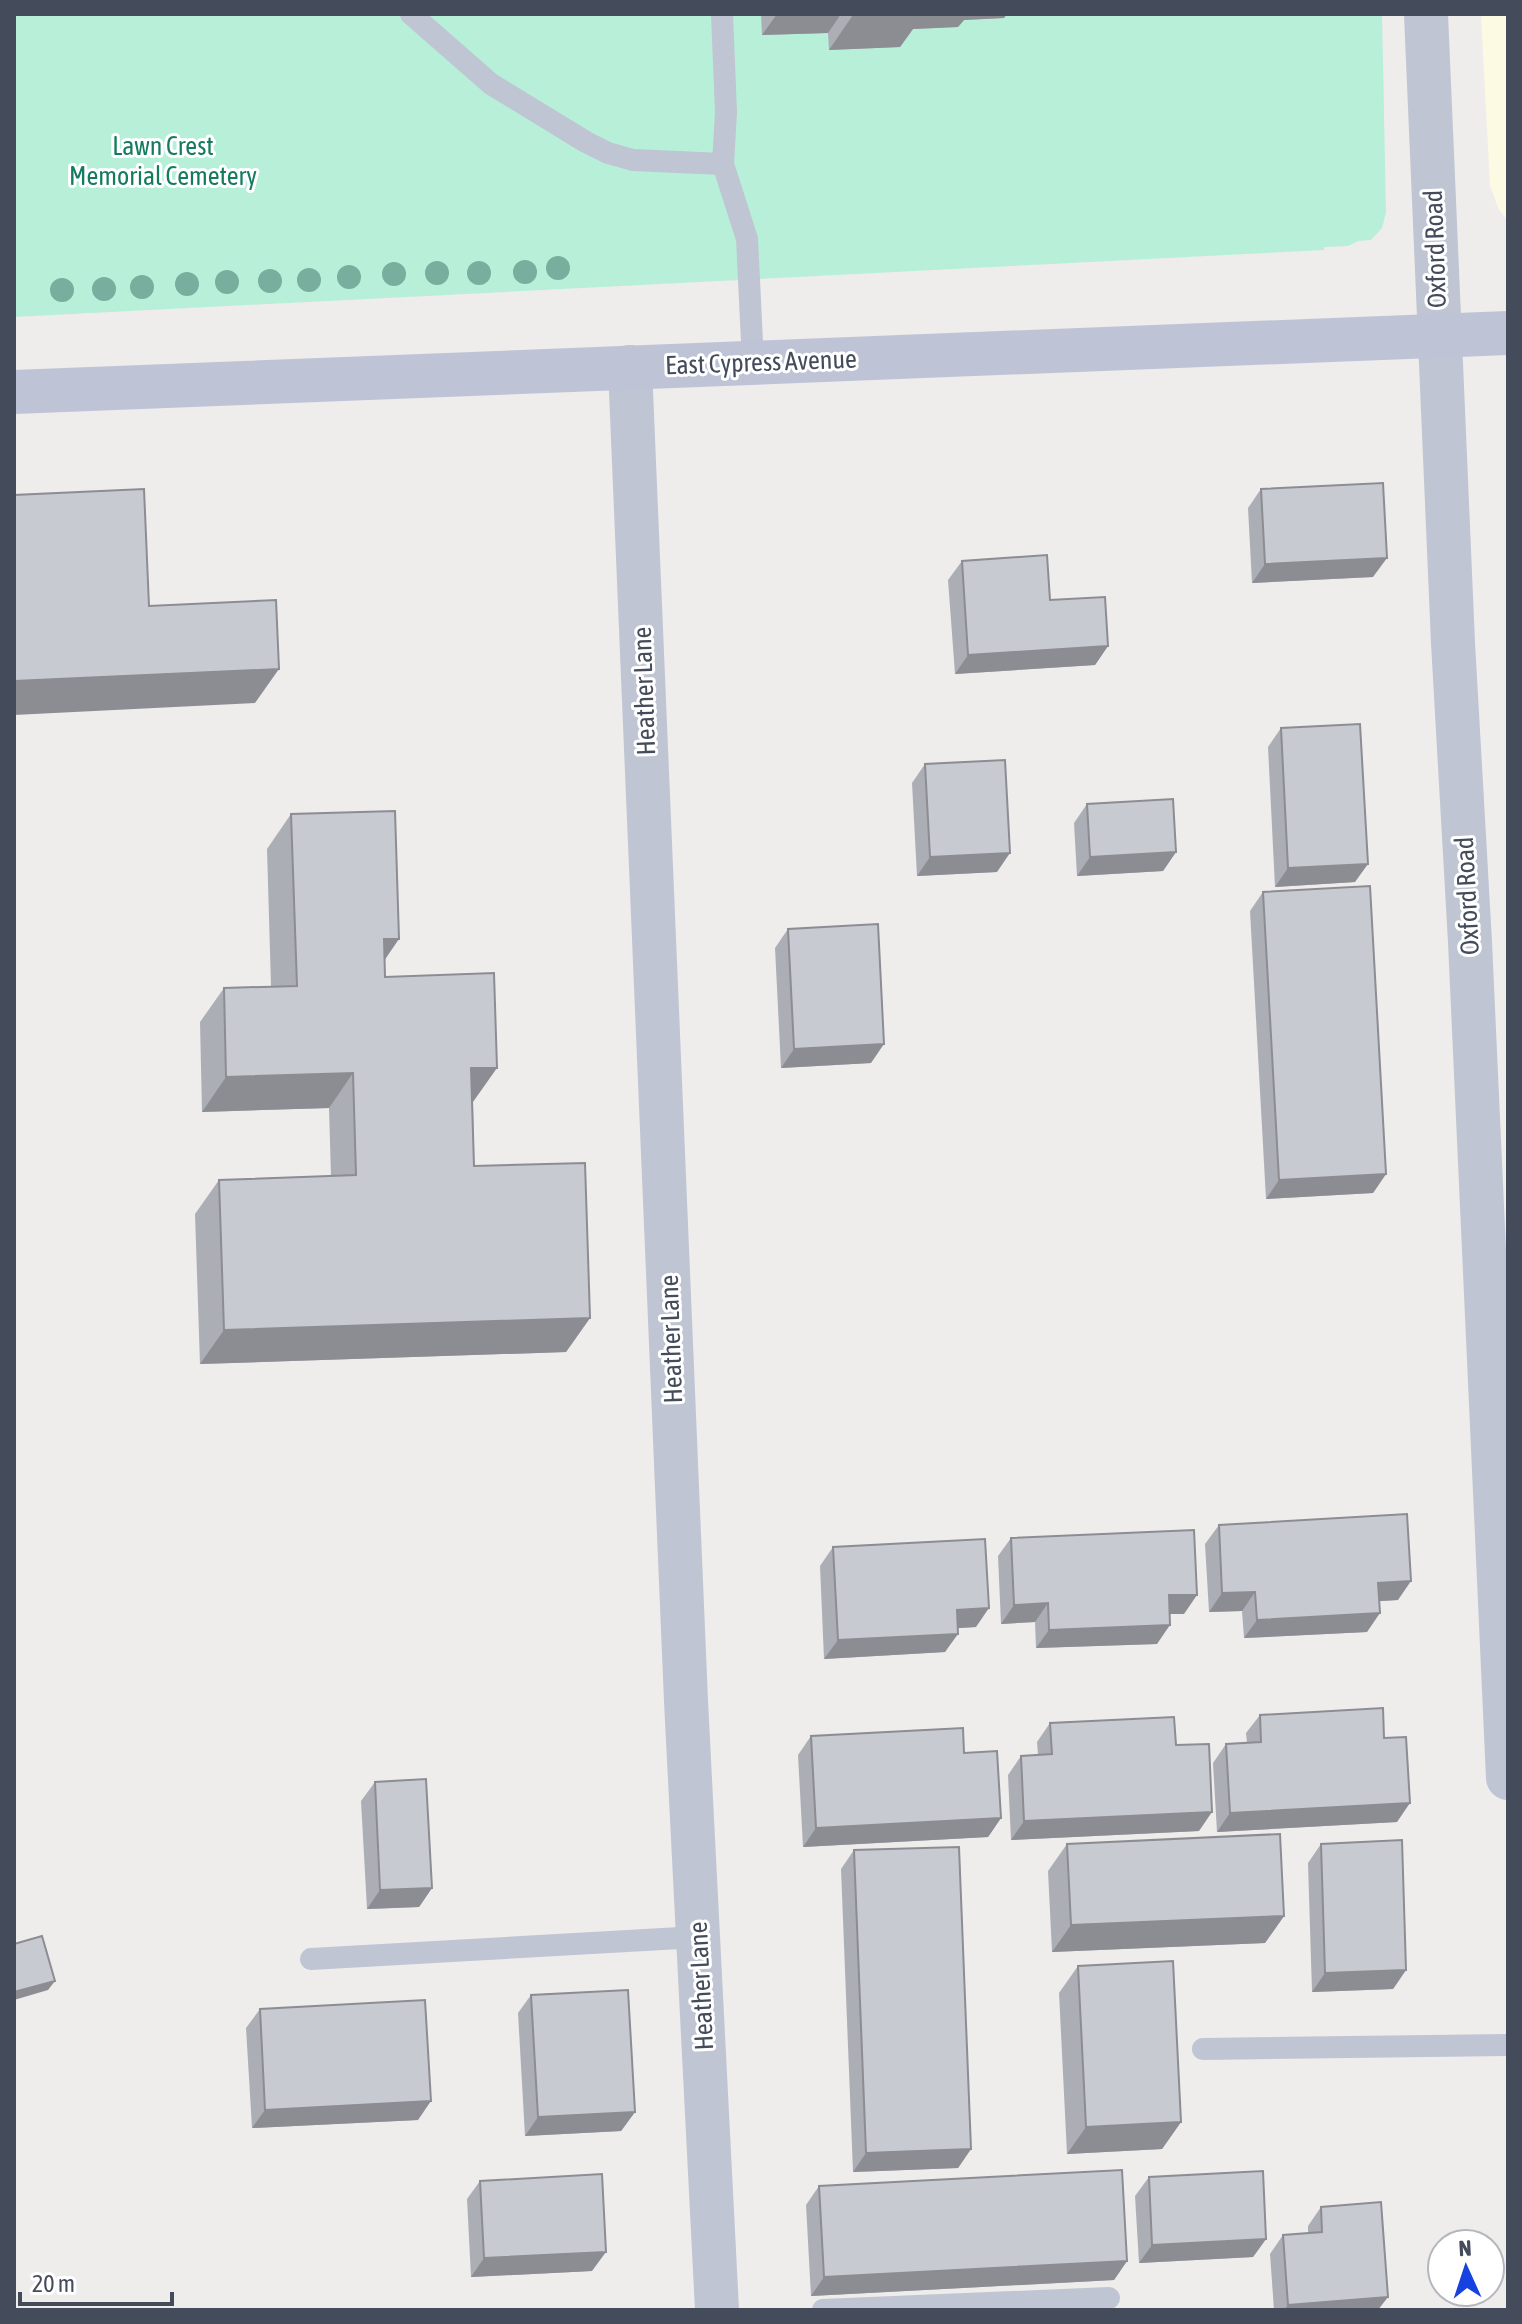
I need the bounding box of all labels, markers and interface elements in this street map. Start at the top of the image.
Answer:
park label: Lawn Crest Memorial Cemetery [69,131,257,191]
street label: Oxford Road [1418,189,1452,309]
street label: East Cypress Avenue [665,344,857,380]
street label: Heather Lane [627,626,661,756]
street label: Oxford Road [1449,836,1485,956]
street label: Heather Lane [654,1274,688,1404]
street label: Heather Lane [683,1921,719,2051]
north arrow [1426,2228,1506,2308]
text: N [1458,2235,1472,2261]
scale bar [20,2256,172,2306]
text: 20 m [32,2270,75,2297]

